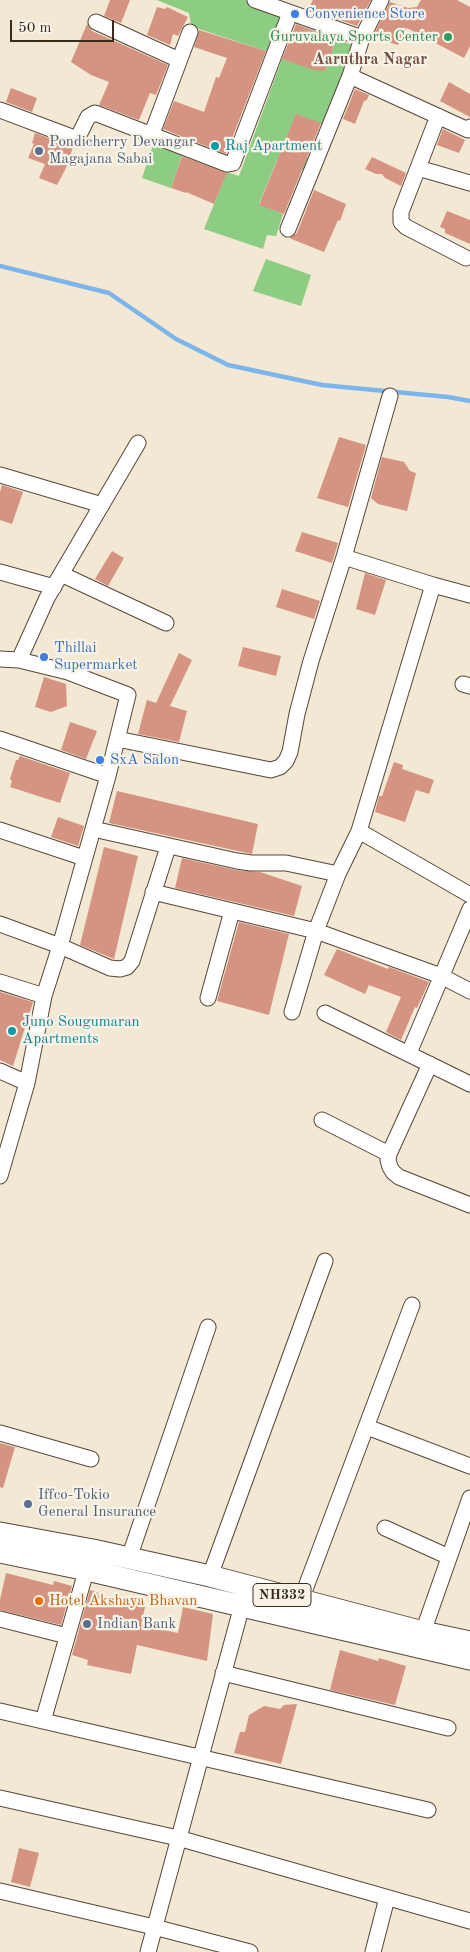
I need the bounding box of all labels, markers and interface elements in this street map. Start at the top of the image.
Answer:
place label: Convenience Store [305,5,425,23]
marker: Convenience Store [289,8,301,20]
scale bar [12,10,116,42]
text: 50 m [18,21,52,36]
place label: Guruvalaya Sports Center [270,28,438,46]
marker: Guruvalaya Sports Center [442,31,454,43]
district label: Aaruthra Nagar [313,50,427,70]
place label: Pondicherry Devangar Magajana Sabai [49,133,195,168]
place label: Raj Apartment [225,137,322,155]
marker: Raj Apartment [209,140,221,152]
marker: Pondicherry Devangar Magajana Sabai [33,145,45,157]
place label: Thillai Supermarket [54,639,138,674]
marker: Thillai Supermarket [38,651,50,663]
place label: SxA Salon [110,751,179,769]
marker: SxA Salon [94,754,106,766]
place label: Juno Sougumaran Apartments [22,1013,140,1048]
marker: Juno Sougumaran Apartments [6,1025,18,1037]
place label: Iffco-Tokio General Insurance [38,1486,156,1521]
marker: Iffco-Tokio General Insurance [22,1498,34,1510]
road number: NH332 [253,1584,311,1606]
place label: Hotel Akshaya Bhavan [49,1592,197,1610]
marker: Hotel Akshaya Bhavan [33,1595,45,1607]
place label: Indian Bank [97,1615,176,1633]
marker: Indian Bank [81,1618,93,1630]

